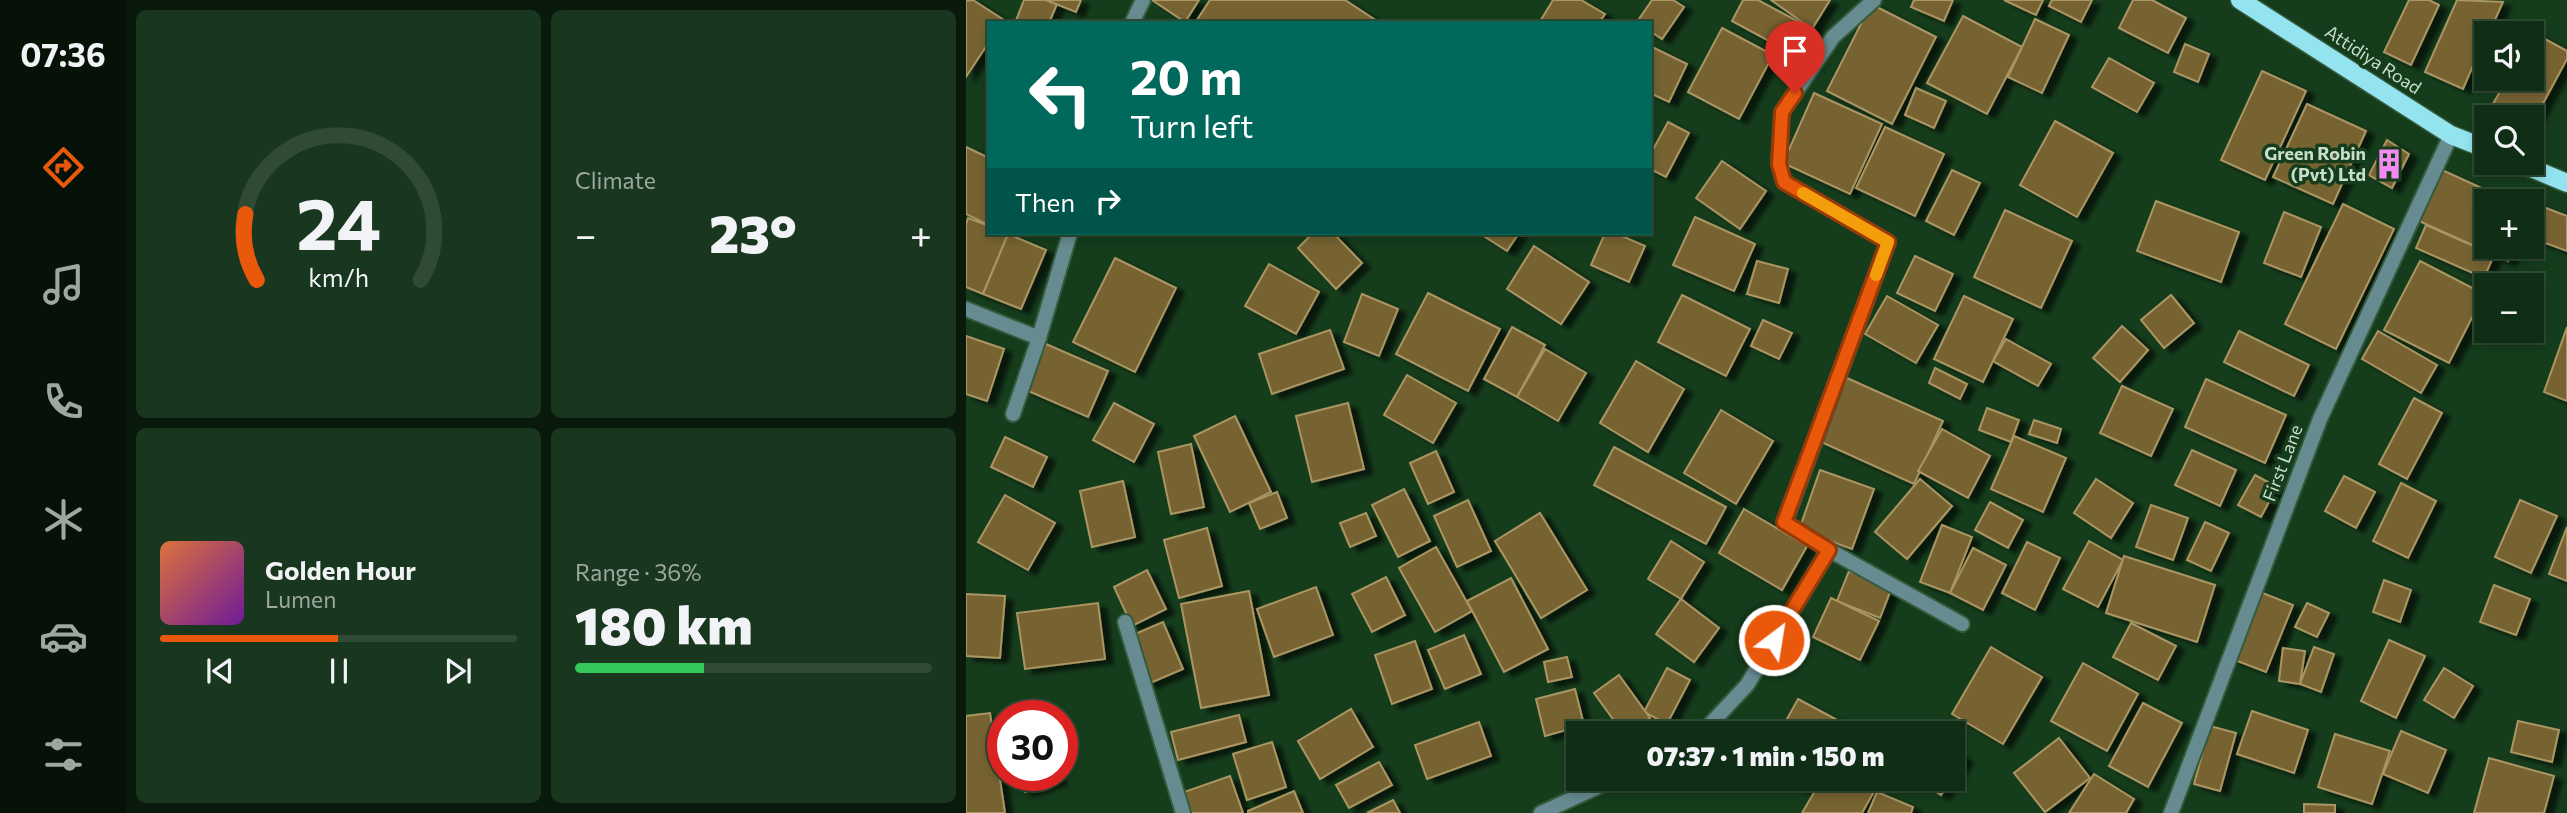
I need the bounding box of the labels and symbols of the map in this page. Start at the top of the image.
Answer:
street label: Attidiya Road [2321,20,2426,98]
pin [1765,21,1825,93]
place label: Green Robin (Pvt) Ltd [2264,142,2366,185]
building icon: Green Robin (Pvt) Ltd [2372,147,2406,181]
street label: First Lane [2257,421,2307,504]
position arrow [1737,603,1811,677]
speed limit sign: 30 [987,700,1078,791]

